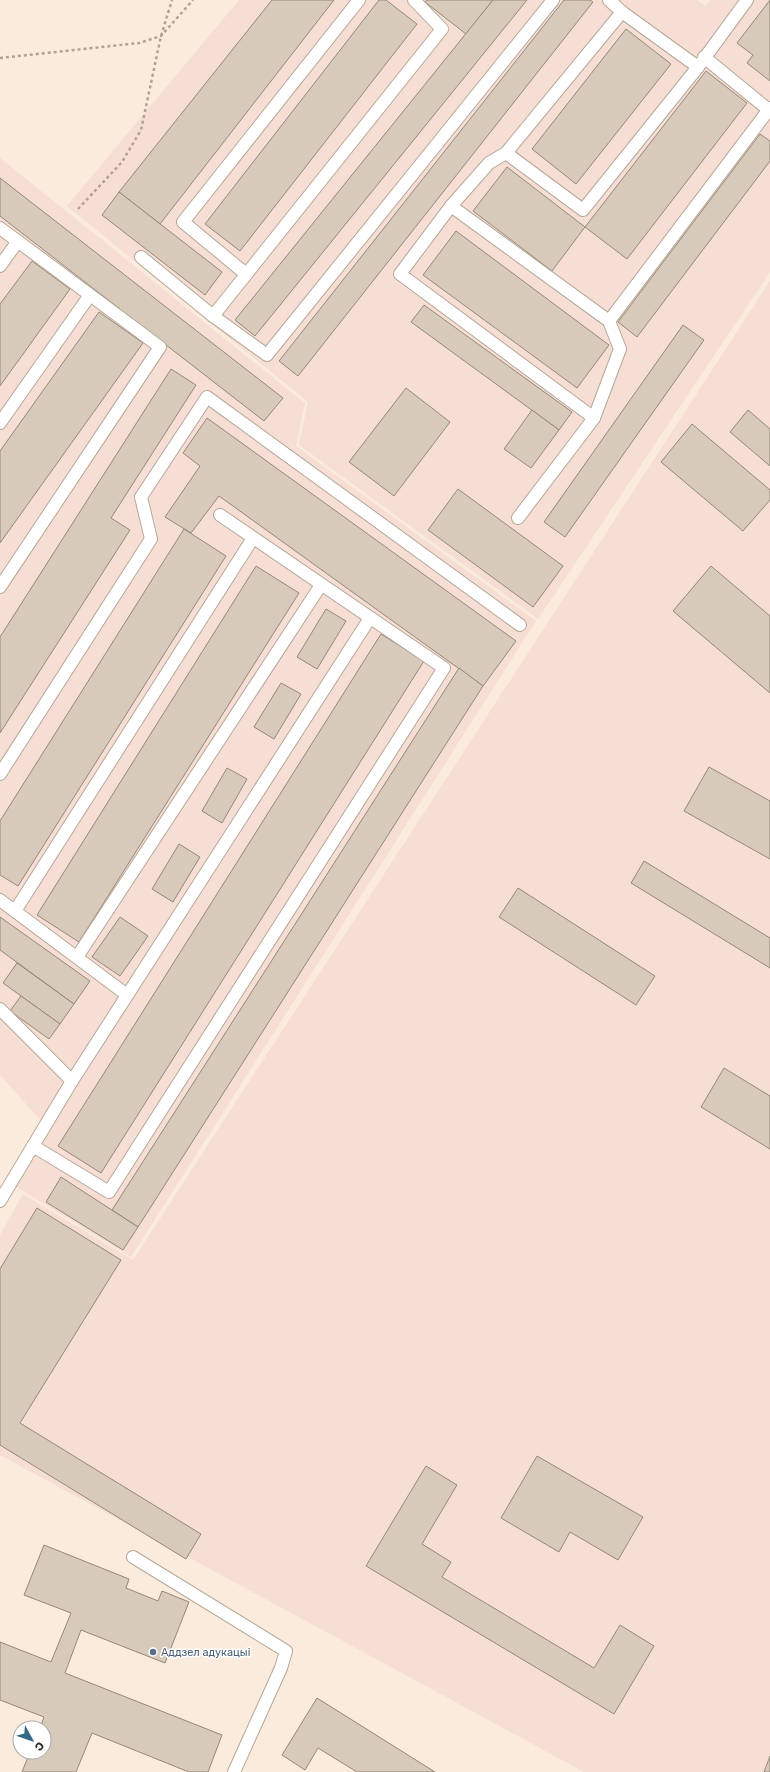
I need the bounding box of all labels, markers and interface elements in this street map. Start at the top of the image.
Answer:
place label: Аддзел адукацыі [161,1646,250,1659]
marker: Аддзел адукацыі [148,1647,158,1657]
north arrow [12,1720,52,1760]
text: С [32,1739,47,1753]

